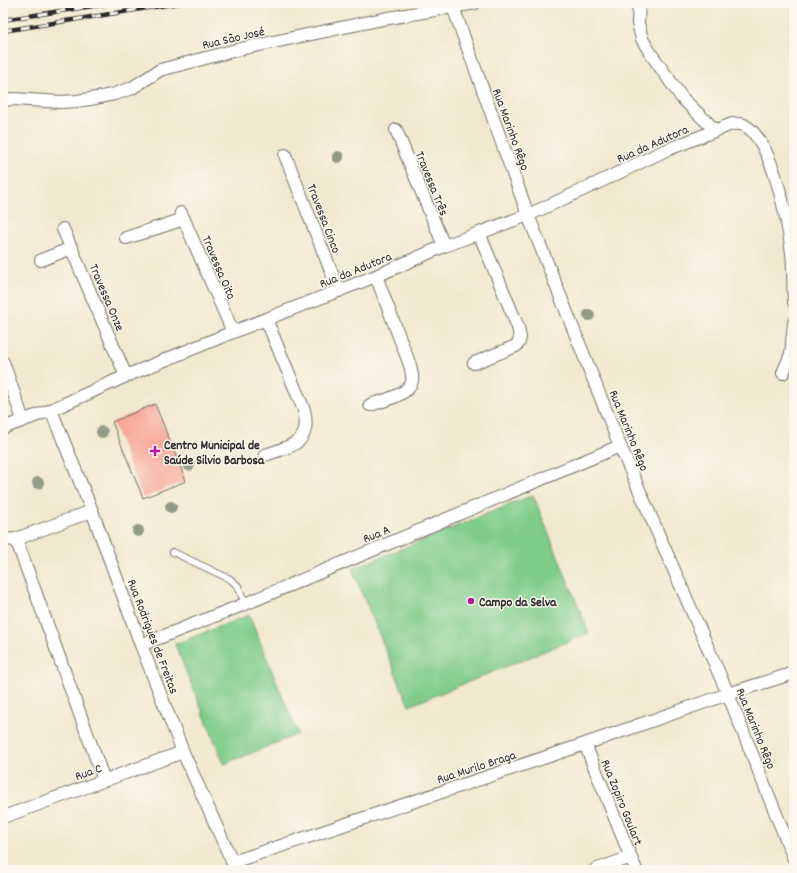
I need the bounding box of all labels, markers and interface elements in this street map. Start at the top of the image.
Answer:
street label: Rua São José [200,23,267,56]
street label: Rua Marinho Rêgo [486,86,533,174]
street label: Rua da Adutora [614,121,693,170]
street label: Travessa Três [409,149,452,219]
street label: Travessa Cinco [301,181,345,257]
street label: Travessa Oito [196,233,240,303]
street label: Rua da Adutora [317,248,396,294]
street label: Travessa Onze [83,261,129,335]
street label: Rua Marinho Rêgo [603,387,653,475]
place label: Centro Municipal de Saúde Silvio Barbosa [164,437,265,471]
marker: Centro Municipal de Saúde Silvio Barbosa [149,445,161,457]
street label: Rua A [360,521,394,550]
street label: Rua Rodrigues de Freitas [121,577,182,697]
place label: Campo da Selva [479,594,557,613]
marker: Campo da Selva [466,596,476,606]
street label: Rua Marinho Rêgo [730,685,780,773]
street label: Rua Murilo Braga [435,746,520,790]
street label: Rua Zopiro Goulart [595,757,647,849]
street label: Rua C [73,760,106,787]

